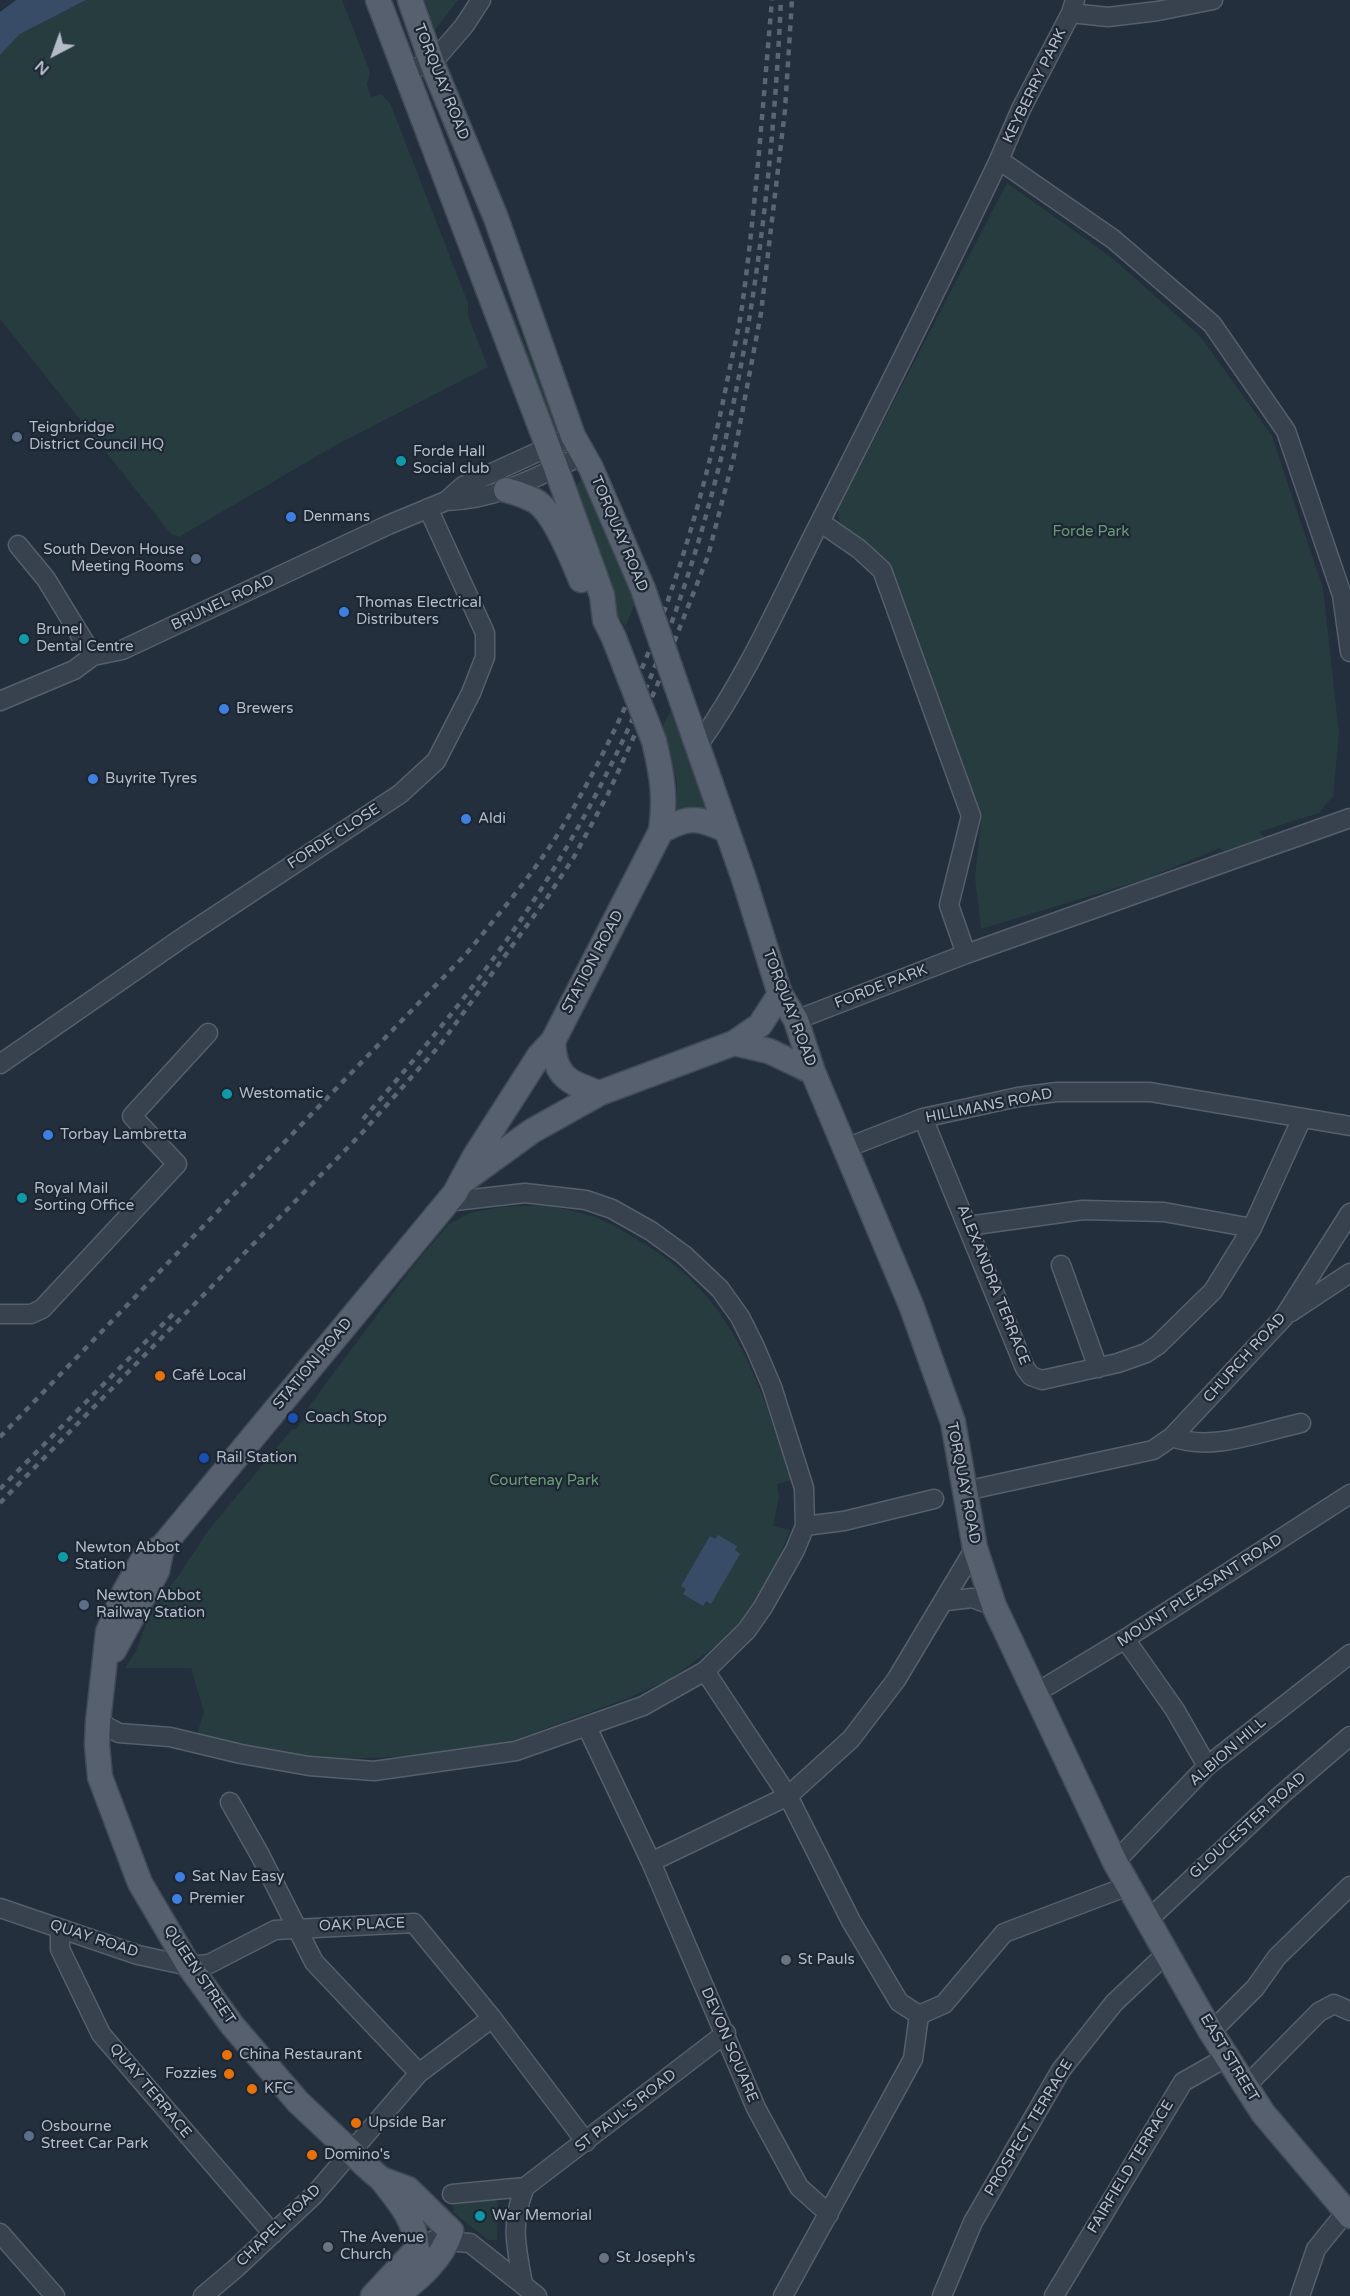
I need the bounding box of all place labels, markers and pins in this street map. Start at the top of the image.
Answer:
place label: Teignbridge District Council HQ [29,419,164,454]
marker: Teignbridge District Council HQ [10,430,24,444]
place label: Forde Hall Social club [413,443,489,478]
marker: Forde Hall Social club [394,454,408,468]
place label: Denmans [303,508,370,526]
marker: Denmans [284,510,298,524]
place label: South Devon House Meeting Rooms [43,541,184,576]
marker: South Devon House Meeting Rooms [189,552,203,566]
place label: Thomas Electrical Distributers [356,594,482,629]
marker: Thomas Electrical Distributers [337,605,351,619]
place label: Brunel Dental Centre [36,621,134,656]
marker: Brunel Dental Centre [17,632,31,646]
place label: Brewers [236,700,293,718]
marker: Brewers [217,702,231,716]
place label: Buyrite Tyres [105,770,197,788]
marker: Buyrite Tyres [86,772,100,786]
place label: Aldi [478,810,506,828]
marker: Aldi [459,812,473,826]
place label: Westomatic [239,1085,323,1103]
marker: Westomatic [220,1087,234,1101]
place label: Torbay Lambretta [60,1126,187,1144]
marker: Torbay Lambretta [41,1128,55,1142]
place label: Royal Mail Sorting Office [34,1180,134,1215]
marker: Royal Mail Sorting Office [15,1191,29,1205]
place label: Café Local [172,1367,246,1385]
marker: Café Local [153,1369,167,1383]
place label: Coach Stop [305,1409,387,1427]
marker: Coach Stop [286,1411,300,1425]
place label: Rail Station [216,1449,297,1467]
marker: Rail Station [197,1451,211,1465]
place label: Newton Abbot Station [75,1539,180,1574]
marker: Newton Abbot Station [56,1550,70,1564]
place label: Newton Abbot Railway Station [96,1587,205,1622]
marker: Newton Abbot Railway Station [77,1598,91,1612]
place label: Sat Nav Easy [192,1868,284,1886]
marker: Sat Nav Easy [173,1870,187,1884]
place label: Premier [189,1890,245,1908]
marker: Premier [170,1892,184,1906]
place label: St Pauls [798,1951,855,1969]
marker: St Pauls [779,1953,793,1967]
place label: China Restaurant [239,2046,362,2064]
marker: China Restaurant [220,2048,234,2062]
place label: Fozzies [165,2065,217,2083]
marker: Fozzies [222,2067,236,2081]
place label: KFC [264,2080,293,2098]
marker: KFC [245,2082,259,2096]
place label: Upside Bar [368,2114,446,2132]
marker: Upside Bar [349,2116,363,2130]
place label: Osbourne Street Car Park [41,2118,148,2153]
marker: Osbourne Street Car Park [22,2129,36,2143]
place label: Domino's [324,2146,390,2164]
marker: Domino's [305,2148,319,2162]
place label: War Memorial [492,2207,592,2225]
marker: War Memorial [473,2209,487,2223]
place label: The Avenue Church [340,2229,424,2264]
marker: The Avenue Church [321,2240,335,2254]
place label: St Joseph's [616,2249,695,2267]
marker: St Joseph's [597,2251,611,2265]

